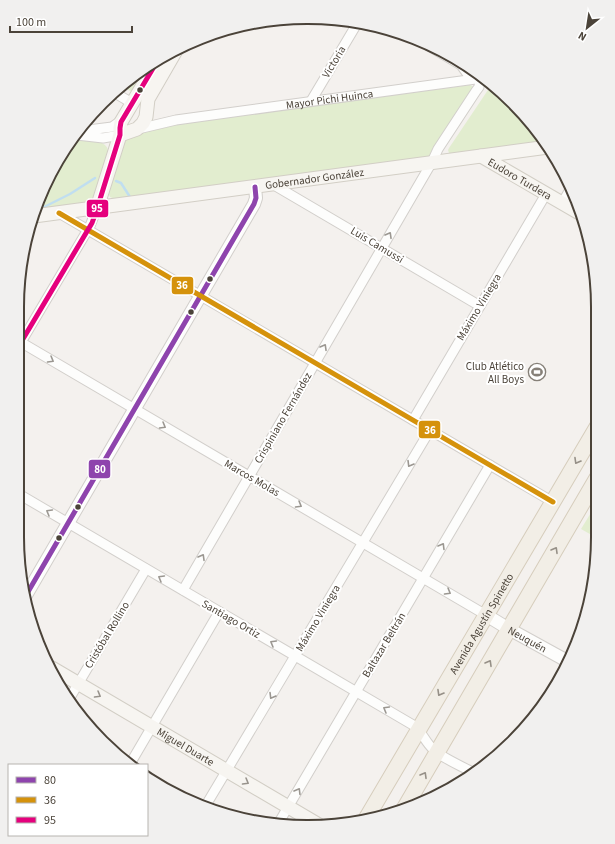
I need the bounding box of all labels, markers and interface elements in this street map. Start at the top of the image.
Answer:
scale bar [10,8,132,34]
north arrow [567,8,607,48]
text: 100 m [16,14,46,31]
text: N [575,28,589,45]
street label: Victoria [319,43,349,81]
unlabelled marker [135,85,145,95]
street label: Mayor Pichi Huinca [285,86,374,112]
street label: Eudoro Turdera [485,154,555,203]
street label: Gobernador González [264,164,365,192]
line badge: 95 [86,199,109,218]
text: 95 [91,201,103,216]
street label: Luis Camussi [348,223,406,267]
one-way arrow [385,232,392,239]
street label: Máximo Viniegra [453,271,505,343]
unlabelled marker [205,274,215,284]
line badge: 36 [171,276,194,295]
text: 36 [176,278,188,293]
unlabelled marker [186,307,196,317]
one-way arrow [320,344,327,352]
one-way arrow [47,356,54,363]
place label: Club Atlético All Boys [466,359,524,387]
sports icon: Club Atlético All Boys [527,362,547,382]
street label: Crispiniano Fernández [251,369,315,466]
line badge: 36 [418,420,441,439]
one-way arrow [159,421,166,428]
text: 36 [424,423,436,438]
street label: Marcos Molas [222,456,283,500]
one-way arrow [574,456,581,464]
line badge: 80 [88,459,111,479]
one-way arrow [408,460,415,467]
text: 80 [94,462,106,477]
one-way arrow [295,501,302,508]
unlabelled marker [73,502,83,512]
one-way arrow [46,510,53,517]
unlabelled marker [54,533,64,543]
one-way arrow [437,543,445,550]
one-way arrow [550,547,557,554]
one-way arrow [198,554,205,561]
street label: Avenida Agustín Spinetto [446,570,517,677]
one-way arrow [158,575,165,582]
street label: Máximo Viniegra [292,582,344,654]
one-way arrow [444,588,451,595]
street label: Santiago Ortiz [199,596,263,642]
street label: Cristóbal Rollino [81,599,133,671]
street label: Baltazar Beltrán [359,610,409,680]
street label: Neuquén [505,622,550,656]
one-way arrow [270,641,277,648]
one-way arrow [485,660,492,667]
one-way arrow [437,689,444,696]
one-way arrow [94,690,101,697]
one-way arrow [269,692,277,699]
one-way arrow [383,707,390,714]
street label: Miguel Duarte [154,724,217,769]
legend [8,764,148,836]
text: 80 [44,772,56,789]
one-way arrow [419,772,426,779]
one-way arrow [242,778,249,785]
one-way arrow [293,788,300,795]
text: 36 [44,792,56,809]
text: 95 [44,812,56,829]

